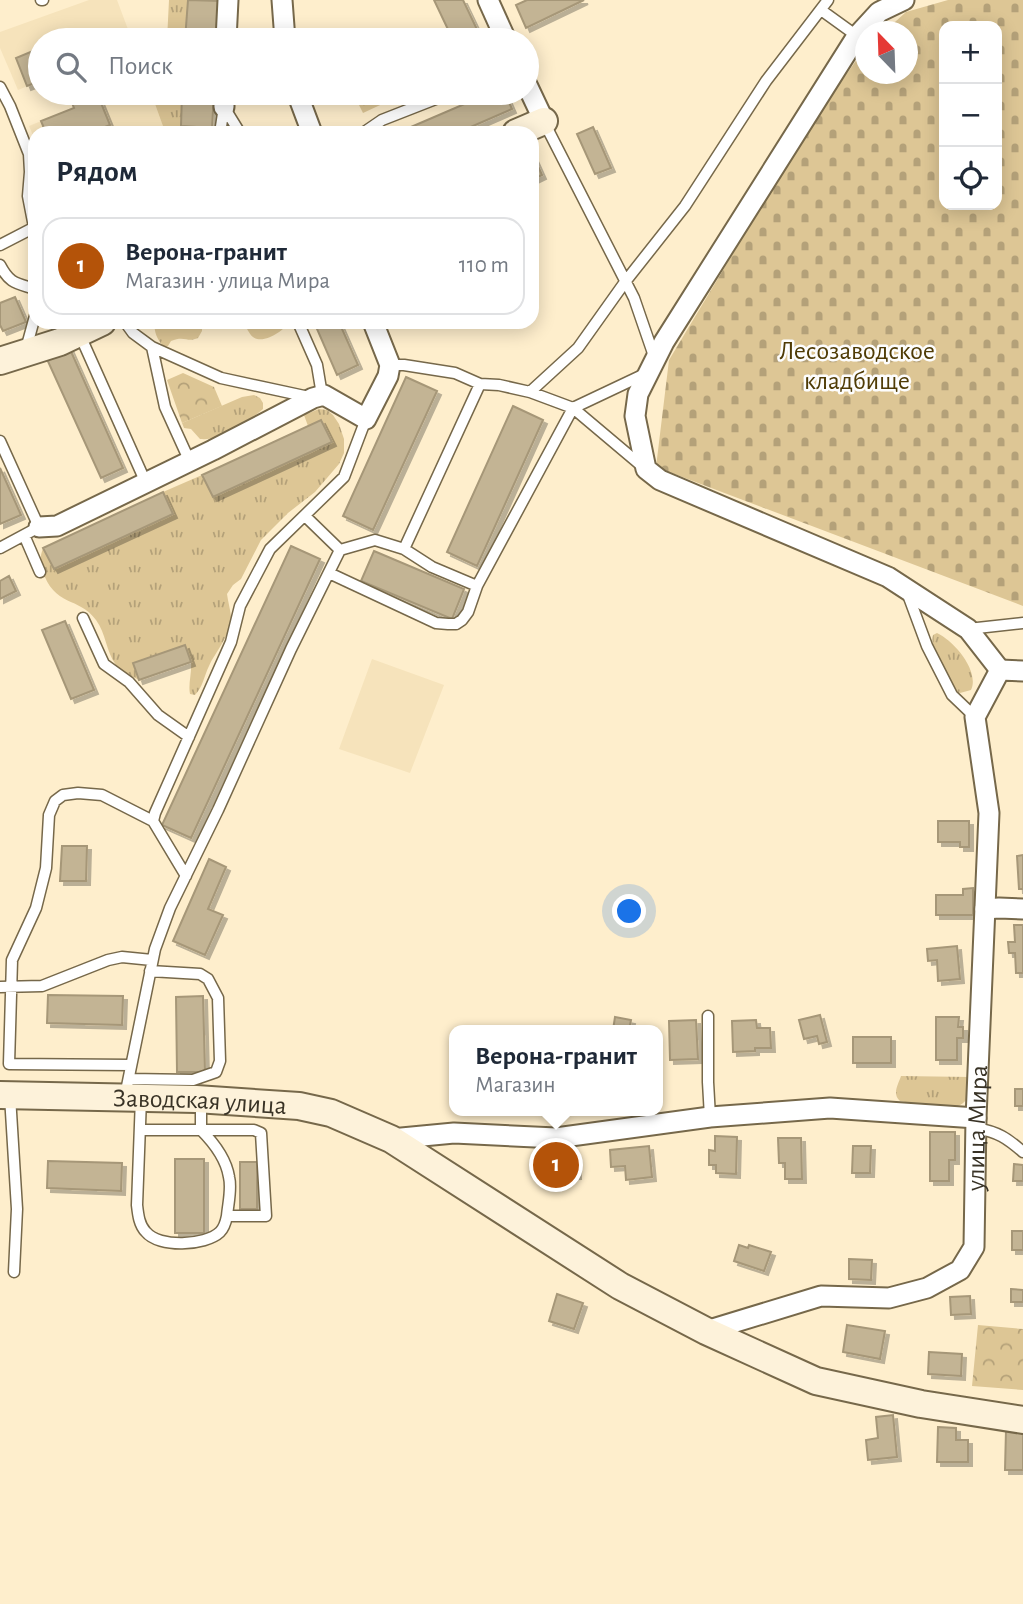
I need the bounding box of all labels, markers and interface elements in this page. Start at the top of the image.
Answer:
north arrow [855,21,918,84]
map controls [939,21,1002,210]
button: + [939,21,1002,84]
search box [28,28,539,105]
icon: search [52,48,90,86]
text: Поиск [108,53,173,79]
button: − [939,84,1002,147]
button: locate [939,147,1002,210]
text: Рядом [56,157,138,187]
text: Верона-гранит [125,239,287,265]
text: 1 [77,254,85,277]
text: 110 m [459,254,509,277]
text: Магазин · улица Мира [125,270,330,293]
park label: Лесозаводское кладбище [779,338,935,394]
your location [612,894,646,928]
popup [449,1025,663,1116]
text: Верона-гранит [475,1043,637,1069]
street label: улица Мира [963,1064,992,1192]
text: Магазин [475,1074,556,1097]
street label: Заводская улица [113,1085,288,1119]
pin: 1 [533,1139,579,1191]

